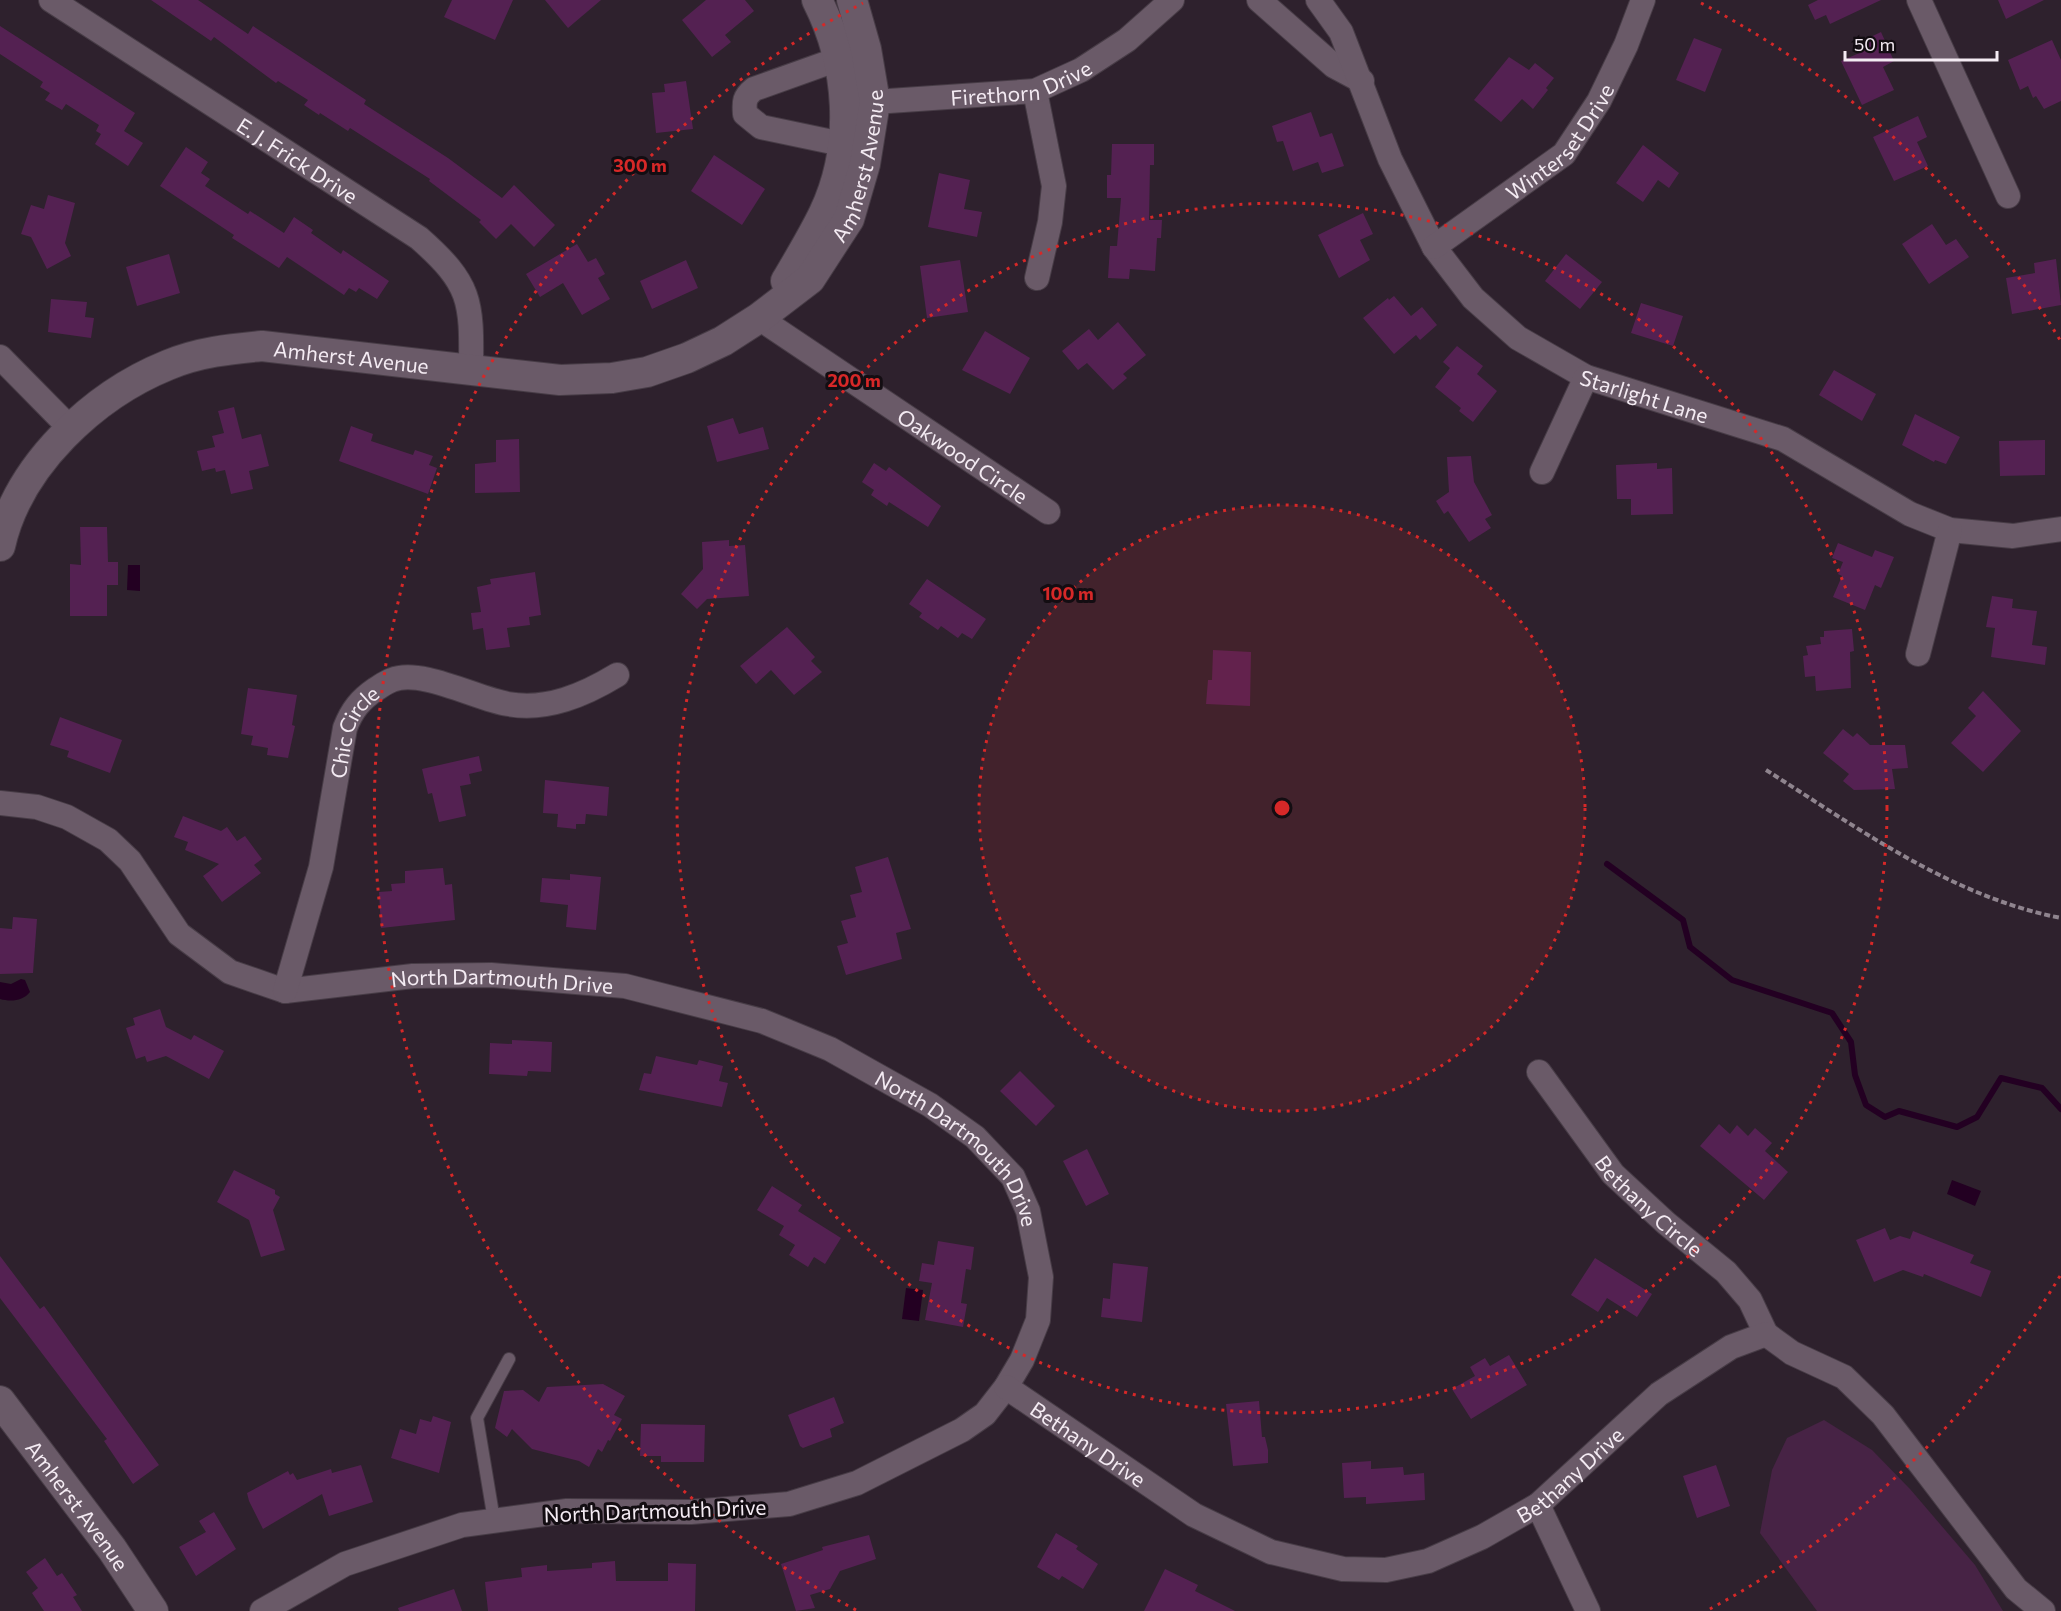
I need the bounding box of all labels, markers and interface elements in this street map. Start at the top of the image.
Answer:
scale bar [1845,24,1996,62]
text: 50 m [1854,33,1895,55]
street label: Firethorn Drive [950,54,1096,109]
street label: Winterset Drive [1501,80,1618,204]
street label: Amherst Avenue [825,88,887,246]
street label: E. J. Frick Drive [233,112,363,208]
text: 300 m [613,154,667,176]
street label: Amherst Avenue [272,335,430,377]
street label: Starlight Lane [1577,363,1712,427]
text: 200 m [827,369,881,391]
street label: Oakwood Circle [893,402,1033,508]
text: 100 m [1042,582,1094,604]
street label: Chic Circle [324,679,383,780]
centre of rings [1272,798,1292,818]
street label: North Dartmouth Drive [389,962,614,997]
street label: North Dartmouth Drive [871,1065,1043,1228]
street label: Bethany Circle [1591,1150,1708,1261]
street label: Bethany Drive [1026,1395,1151,1491]
street label: Bethany Drive [1512,1421,1628,1527]
street label: Amherst Avenue [21,1435,135,1575]
street label: North Dartmouth Drive [543,1494,767,1526]

